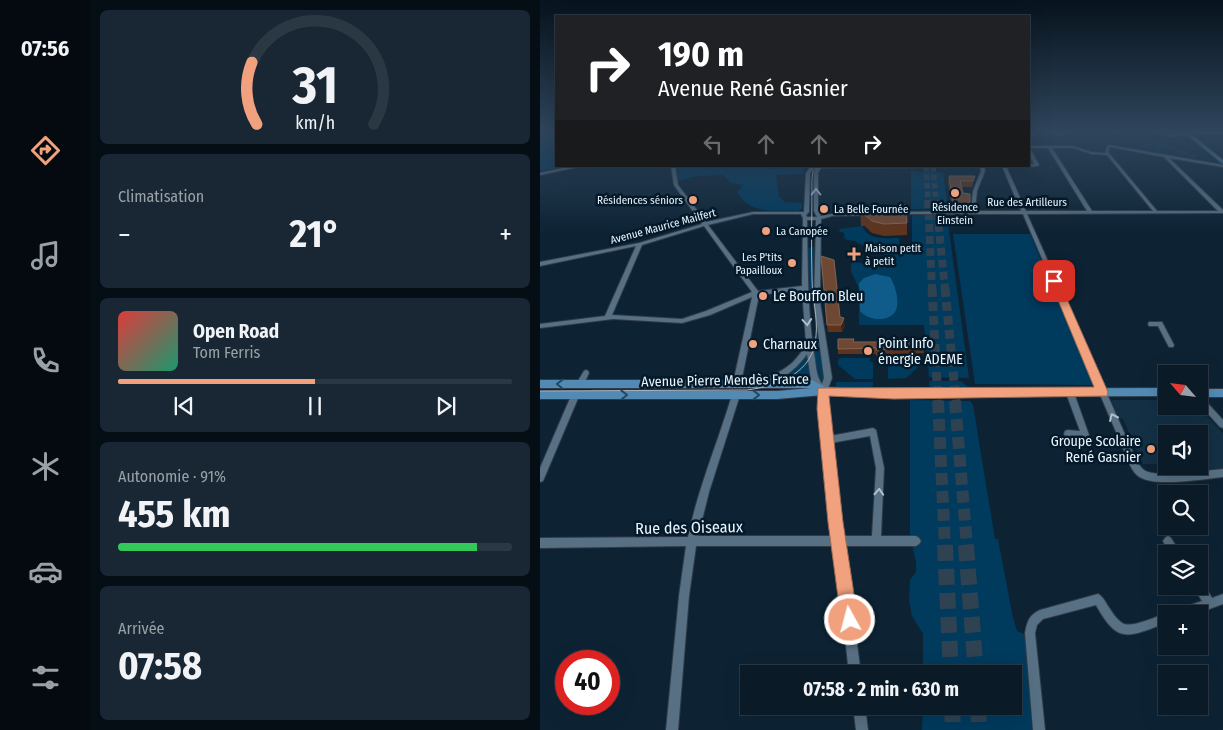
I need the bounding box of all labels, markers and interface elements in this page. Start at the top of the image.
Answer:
text: 190 m [658,33,744,75]
text: 07:56 [21,35,69,62]
icon: right [575,35,640,100]
text: 31 [291,54,338,117]
text: Avenue René Gasnier [658,75,848,102]
text: km/h [295,112,335,134]
icon: left [699,130,727,158]
icon: ahead [752,130,780,158]
icon: ahead [805,130,833,158]
icon: right [858,130,886,158]
icon: directions [28,133,63,168]
text: Climatisation [118,187,204,206]
marker: Résidence Einstein [949,187,961,199]
one-way arrow [811,188,821,196]
place label: Résidences séniors [597,194,683,207]
marker: Résidences séniors [687,194,699,206]
street label: Rue des Artilleurs [987,196,1067,209]
place label: Résidence Einstein [932,201,978,227]
marker: La Belle Fournée [818,203,830,215]
place label: La Belle Fournée [834,203,908,216]
street label: Avenue Maurice Mailfert [609,206,718,247]
text: 21° [290,211,340,257]
text: − [118,218,131,251]
text: + [499,218,512,251]
marker: La Canopée [760,225,772,237]
place label: La Canopée [776,225,828,238]
icon: music [28,238,63,273]
place label: Maison petit à petit [865,242,922,268]
marker: Maison petit à petit [847,247,861,261]
place label: Les P'tits Papailloux [735,251,782,277]
marker: Les P'tits Papailloux [786,257,798,269]
pin [1033,260,1075,302]
icon: arrive [1040,267,1068,295]
place label: Le Bouffon Bleu [773,288,863,305]
marker: Le Bouffon Bleu [757,290,769,302]
one-way arrow [802,318,813,326]
text: Open Road [193,320,279,343]
place label: Point Info énergie ADEME [878,335,963,368]
place label: Charnaux [763,336,818,353]
marker: Charnaux [747,338,759,350]
icon: phone [28,343,63,378]
text: Tom Ferris [193,343,260,362]
marker: Point Info énergie ADEME [862,345,874,357]
north arrow [1158,365,1208,415]
map controls [1158,365,1208,715]
street label: Avenue Pierre Mendès France [641,371,809,390]
one-way arrow [556,379,564,389]
one-way arrow [620,390,628,401]
one-way arrow [753,390,761,400]
icon: previous [170,392,198,420]
icon: pause [301,392,329,420]
icon: next [432,392,460,420]
one-way arrow [1109,413,1120,422]
button: sound [1158,425,1208,475]
place label: Groupe Scolaire René Gasnier [1051,433,1141,466]
marker: Groupe Scolaire René Gasnier [1145,443,1157,455]
icon: climate [28,449,63,484]
text: Autonomie · 91% [118,467,226,486]
button: search [1158,485,1208,535]
one-way arrow [873,488,884,496]
text: 455 km [118,491,231,537]
street label: Rue des Oiseaux [635,517,743,538]
button: layers [1158,545,1208,595]
icon: car [28,554,63,589]
position arrow [823,593,875,645]
button: + [1158,605,1208,655]
text: Arrivée [118,619,164,638]
text: 07:58 [118,643,202,689]
speed limit sign: 40 [555,650,620,715]
icon: filters [28,660,63,695]
button: − [1158,665,1208,715]
text: 07:58 · 2 min · 630 m [803,678,959,701]

